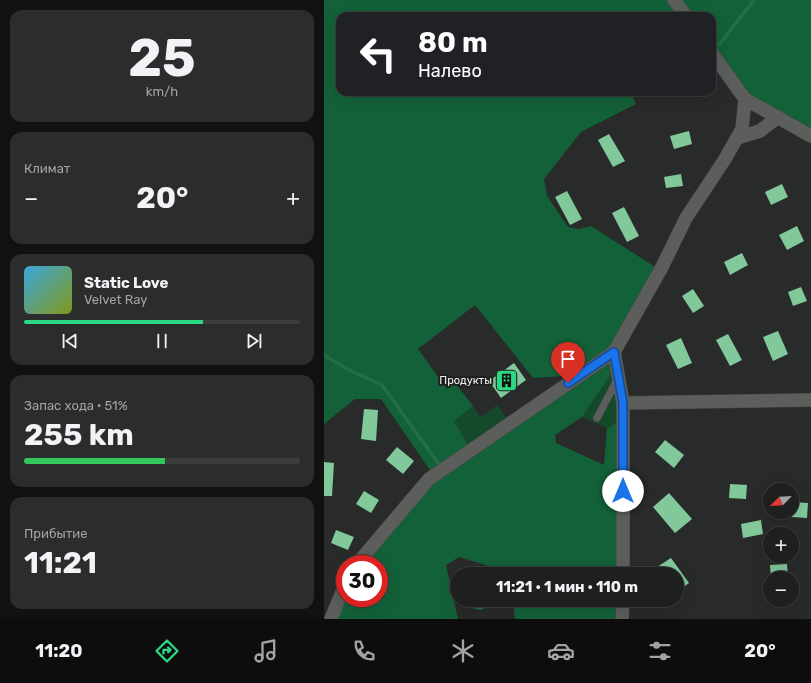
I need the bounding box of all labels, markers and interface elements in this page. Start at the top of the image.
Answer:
text: 80 m [418,26,488,59]
text: 25 [128,27,196,89]
icon: left [352,28,404,80]
text: Налево [418,60,482,82]
text: km/h [146,84,178,99]
text: Климат [24,161,70,176]
text: 20° [136,180,188,216]
text: − [24,185,38,212]
text: + [286,185,300,212]
text: Static Love [84,274,168,292]
text: Velvet Ray [84,292,147,307]
icon: previous [59,330,81,352]
icon: pause [151,330,173,352]
icon: next [243,330,265,352]
pin [551,342,585,383]
icon: arrive [557,348,579,370]
building icon: Продукты [494,367,520,393]
place label: Продукты [439,374,492,387]
text: Запас хода · 51% [24,398,128,413]
text: 255 km [24,417,134,453]
position arrow [602,470,644,512]
north arrow [763,483,799,519]
map controls [763,483,799,607]
text: Прибытие [24,526,88,541]
button: + [763,527,799,563]
text: 11:21 [24,545,97,581]
speed limit sign: 30 [336,555,388,607]
button: − [763,571,799,607]
text: 11:21 · 1 мин · 110 m [496,578,638,596]
icon: directions [153,637,181,665]
icon: music [252,637,280,665]
icon: phone [350,637,378,665]
icon: climate [449,637,477,665]
icon: car [547,637,575,665]
icon: filters [646,637,674,665]
text: 11:20 [35,640,82,662]
text: 20° [744,640,776,662]

